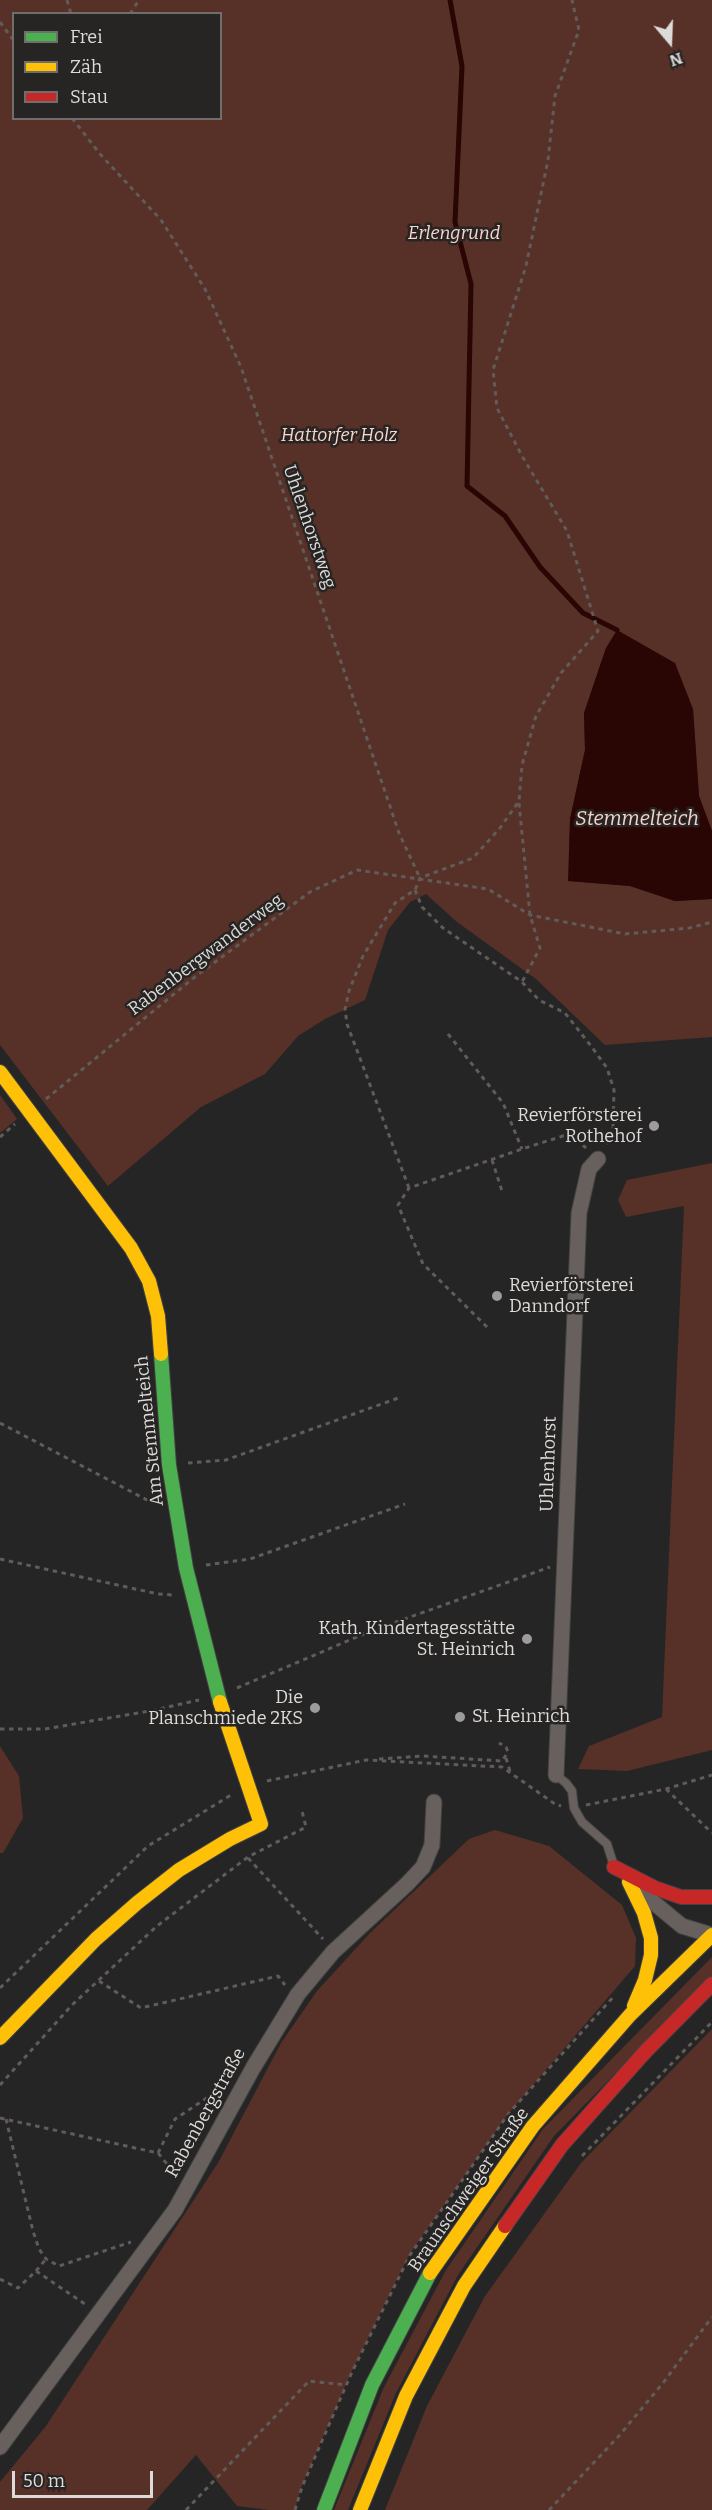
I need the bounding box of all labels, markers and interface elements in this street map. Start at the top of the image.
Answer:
legend [12,12,222,120]
north arrow [640,12,700,72]
text: Frei [70,26,103,48]
text: N [667,48,685,70]
text: Zäh [70,56,102,78]
text: Stau [70,86,108,108]
park label: Erlengrund [408,223,500,245]
park label: Hattorfer Holz [281,425,397,447]
street label: Uhlenhorstweg [278,462,340,592]
water label: Stemmelteich [575,807,699,831]
street label: Rabenbergwanderweg [124,890,288,1020]
place label: Revierförsterei Rothehof [517,1105,642,1148]
marker: Revierförsterei Rothehof [647,1119,661,1133]
place label: Revierförsterei Danndorf [509,1275,634,1318]
marker: Revierförsterei Danndorf [490,1289,504,1303]
street label: Am Stemmelteich [131,1355,169,1507]
street label: Uhlenhorst [537,1416,561,1512]
place label: Kath. Kindertagesstätte St. Heinrich [319,1618,515,1660]
marker: Kath. Kindertagesstätte St. Heinrich [520,1632,534,1646]
place label: Die Planschmiede 2KS [148,1687,303,1730]
marker: Die Planschmiede 2KS [308,1701,322,1715]
place label: St. Heinrich [472,1706,570,1728]
marker: St. Heinrich [453,1710,467,1724]
street label: Rabenbergstraße [162,2045,250,2181]
street label: Braunschweiger Straße [404,2104,534,2276]
scale bar [15,2459,156,2497]
text: 50 m [23,2470,65,2492]

